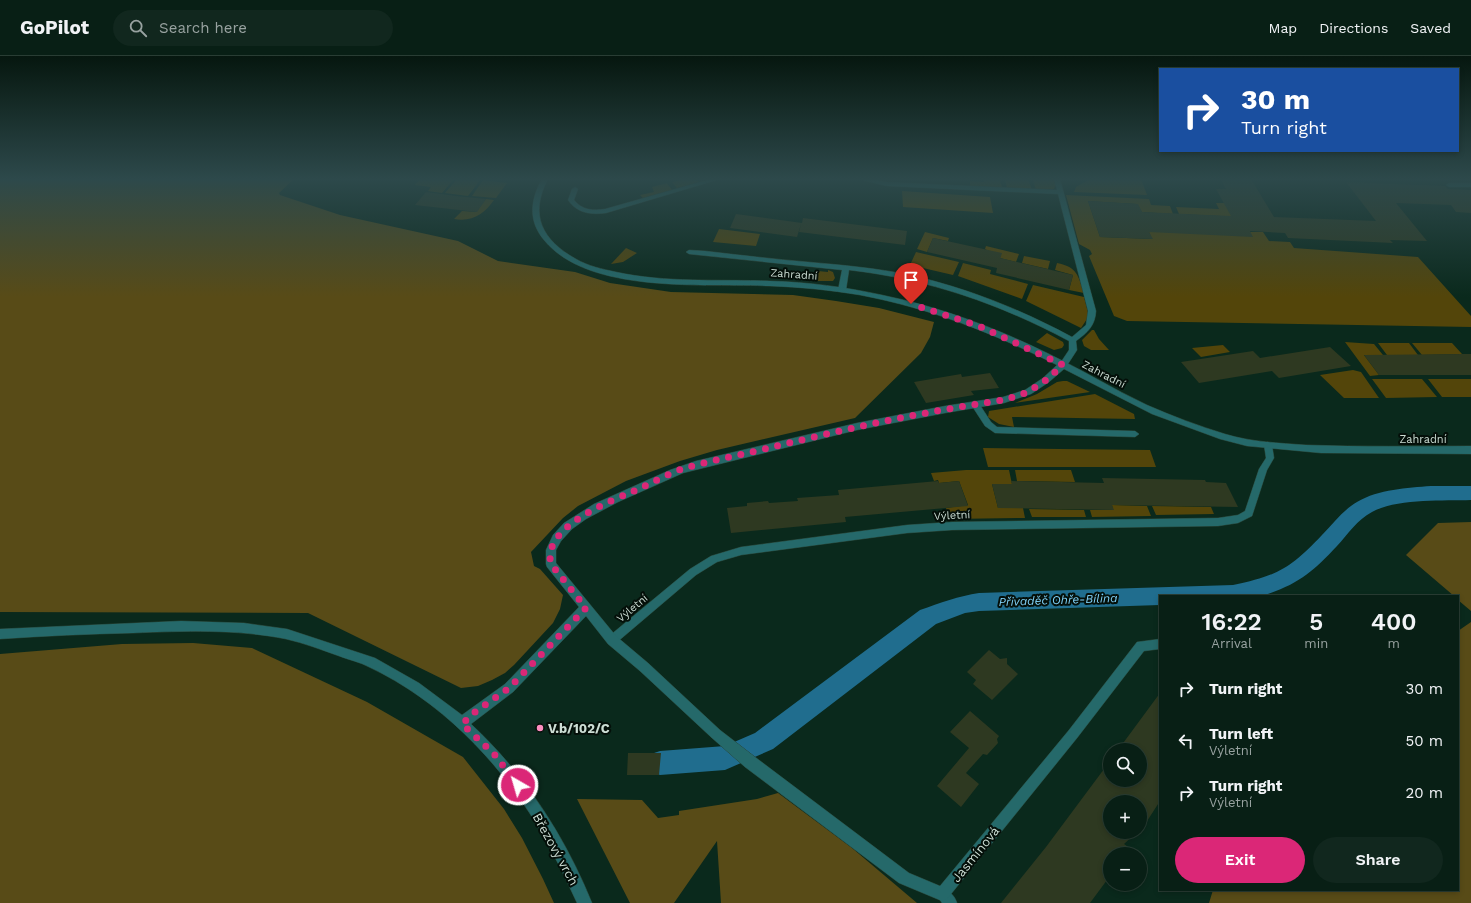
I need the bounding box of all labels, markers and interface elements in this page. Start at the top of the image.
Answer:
search box [113,10,393,46]
text: GoPilot [20,16,89,39]
icon: search [127,17,149,39]
text: Search here [159,19,247,37]
text: Map [1269,20,1297,36]
text: Directions [1319,20,1388,36]
text: Saved [1410,20,1451,36]
text: 30 m [1241,83,1310,116]
icon: right [1175,84,1227,136]
text: Turn right [1241,117,1327,138]
pin [894,263,928,304]
street label: Zahradní [770,266,818,283]
icon: arrive [900,269,922,291]
street label: Zahradní [1080,358,1128,391]
street label: Zahradní [1399,433,1447,446]
street label: Výletní [933,508,971,523]
water label: Přivaděč Ohře-Bílina [998,591,1118,609]
street label: Výletní [614,592,651,625]
text: 16:22 [1202,608,1262,636]
text: 5 [1309,608,1323,636]
text: 400 [1371,608,1416,636]
text: Arrival [1211,636,1252,651]
text: min [1304,636,1328,651]
text: m [1387,636,1400,651]
icon: right [1175,678,1197,700]
text: Turn right [1209,680,1282,698]
text: 30 m [1406,680,1443,698]
place label: V.b/102/C [548,721,610,736]
marker: V.b/102/C [535,723,545,733]
text: Turn left [1209,725,1273,743]
icon: left [1175,730,1197,752]
text: 50 m [1406,732,1443,750]
map controls [1103,743,1147,891]
button: search [1103,743,1147,787]
text: Výletní [1209,743,1252,758]
position arrow [497,764,539,806]
text: Turn right [1209,777,1282,795]
icon: right [1175,782,1197,804]
text: 20 m [1406,784,1443,802]
button: + [1103,795,1147,839]
text: Výletní [1209,795,1252,810]
street label: Březový vrch [530,811,582,888]
street label: Jasmínová [948,823,1003,885]
button: Exit [1175,837,1305,883]
button: Share [1313,837,1443,883]
button: − [1103,847,1147,891]

